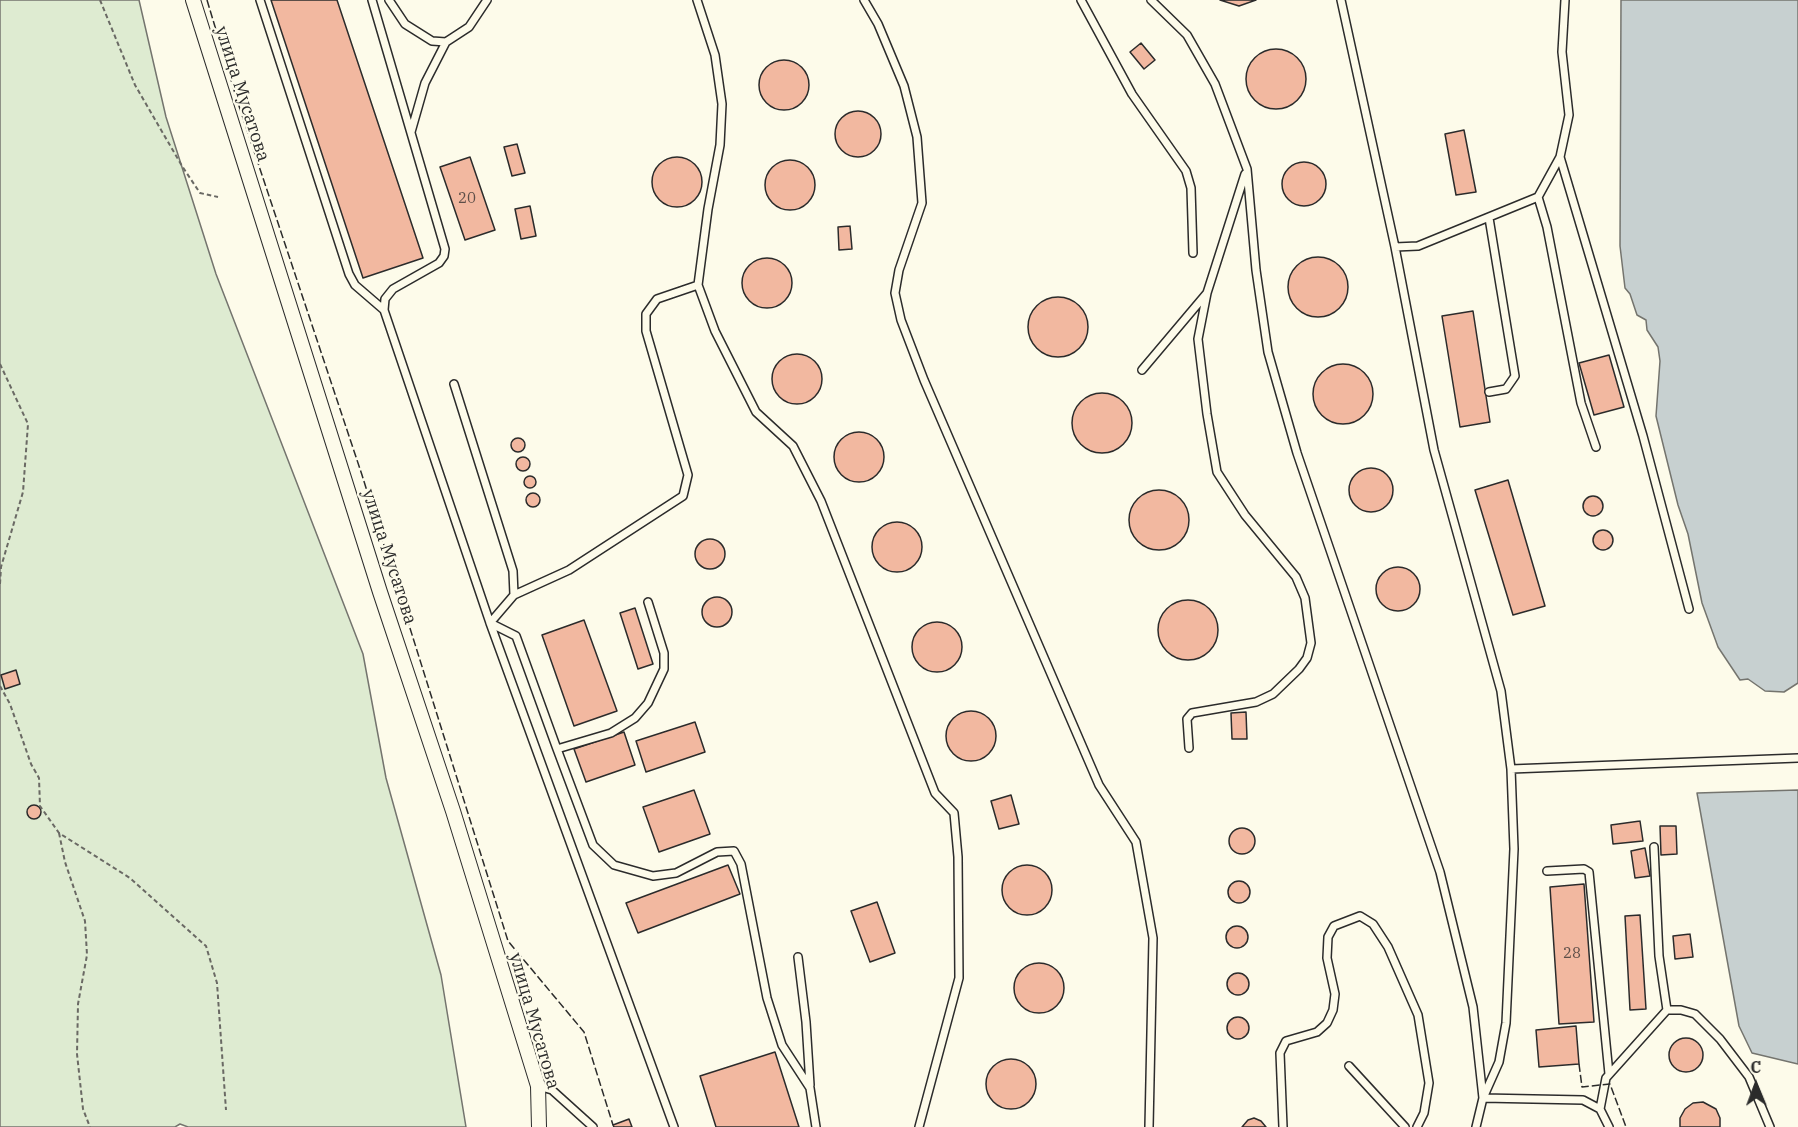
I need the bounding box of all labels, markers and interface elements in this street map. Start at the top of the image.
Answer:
street label: улица Мусатова [210,24,274,164]
house number: 20 [458,190,476,208]
street label: улица Мусатова [357,487,421,627]
house number: 28 [1563,945,1581,963]
street label: улица Мусатова [504,950,564,1092]
north arrow [1726,1055,1786,1115]
text: С [1750,1057,1761,1077]

